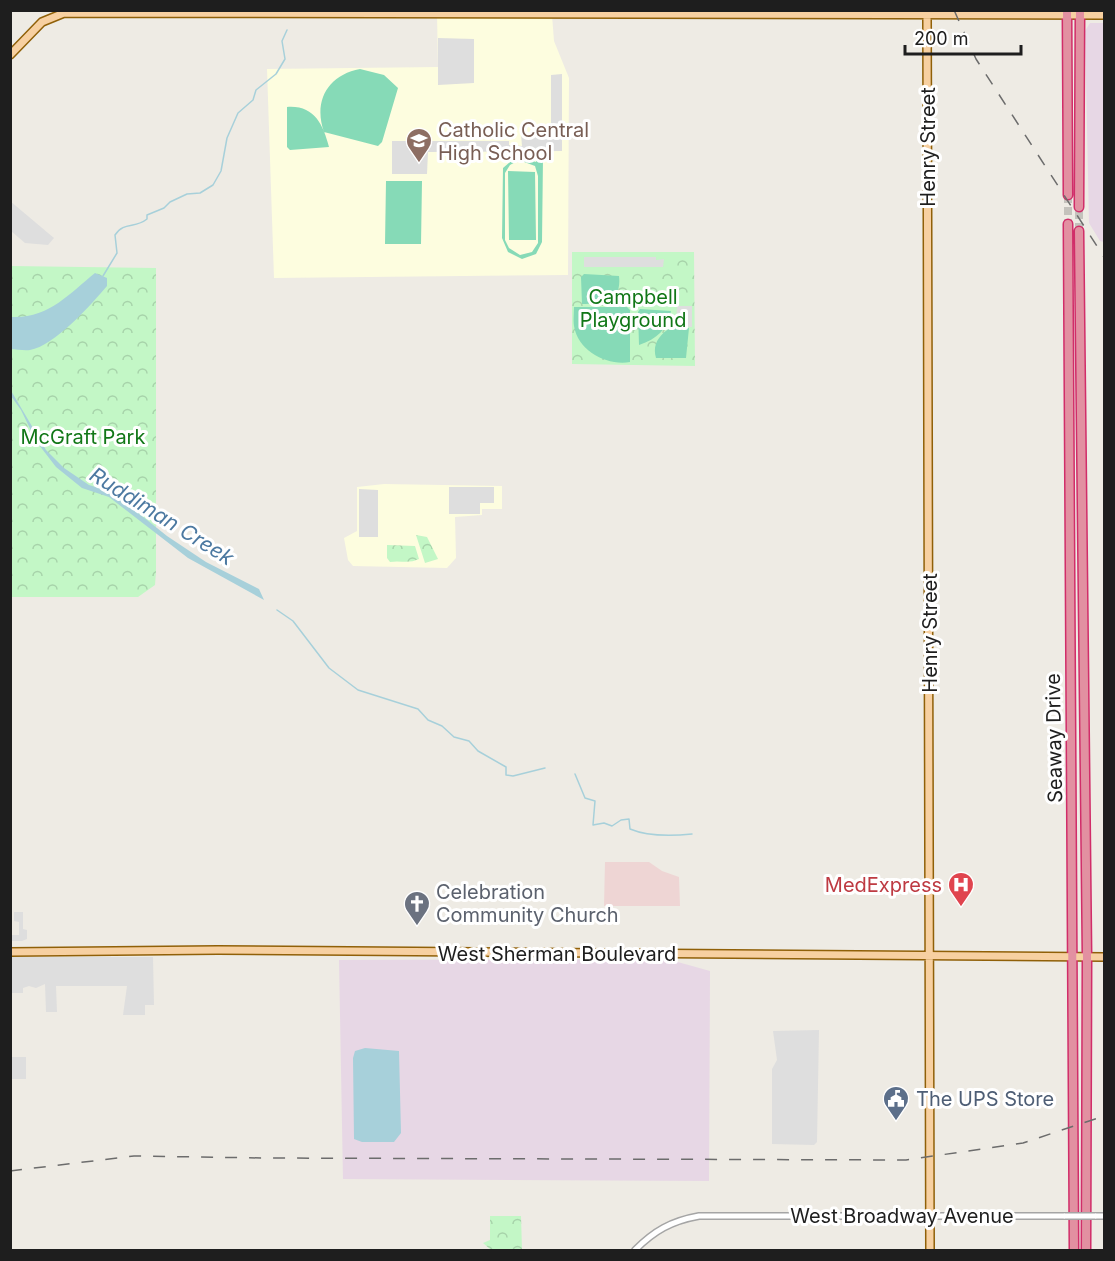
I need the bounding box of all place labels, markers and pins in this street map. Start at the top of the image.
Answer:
place label: Catholic Central High School [438,118,589,165]
school or university icon: Catholic Central High School [404,126,434,164]
hospital icon: MedExpress [946,870,976,908]
place label: MedExpress [825,873,942,897]
place label: Celebration Community Church [436,880,619,927]
church icon: Celebration Community Church [402,889,432,927]
public building icon: The UPS Store [881,1084,911,1122]
place label: The UPS Store [916,1087,1054,1111]

